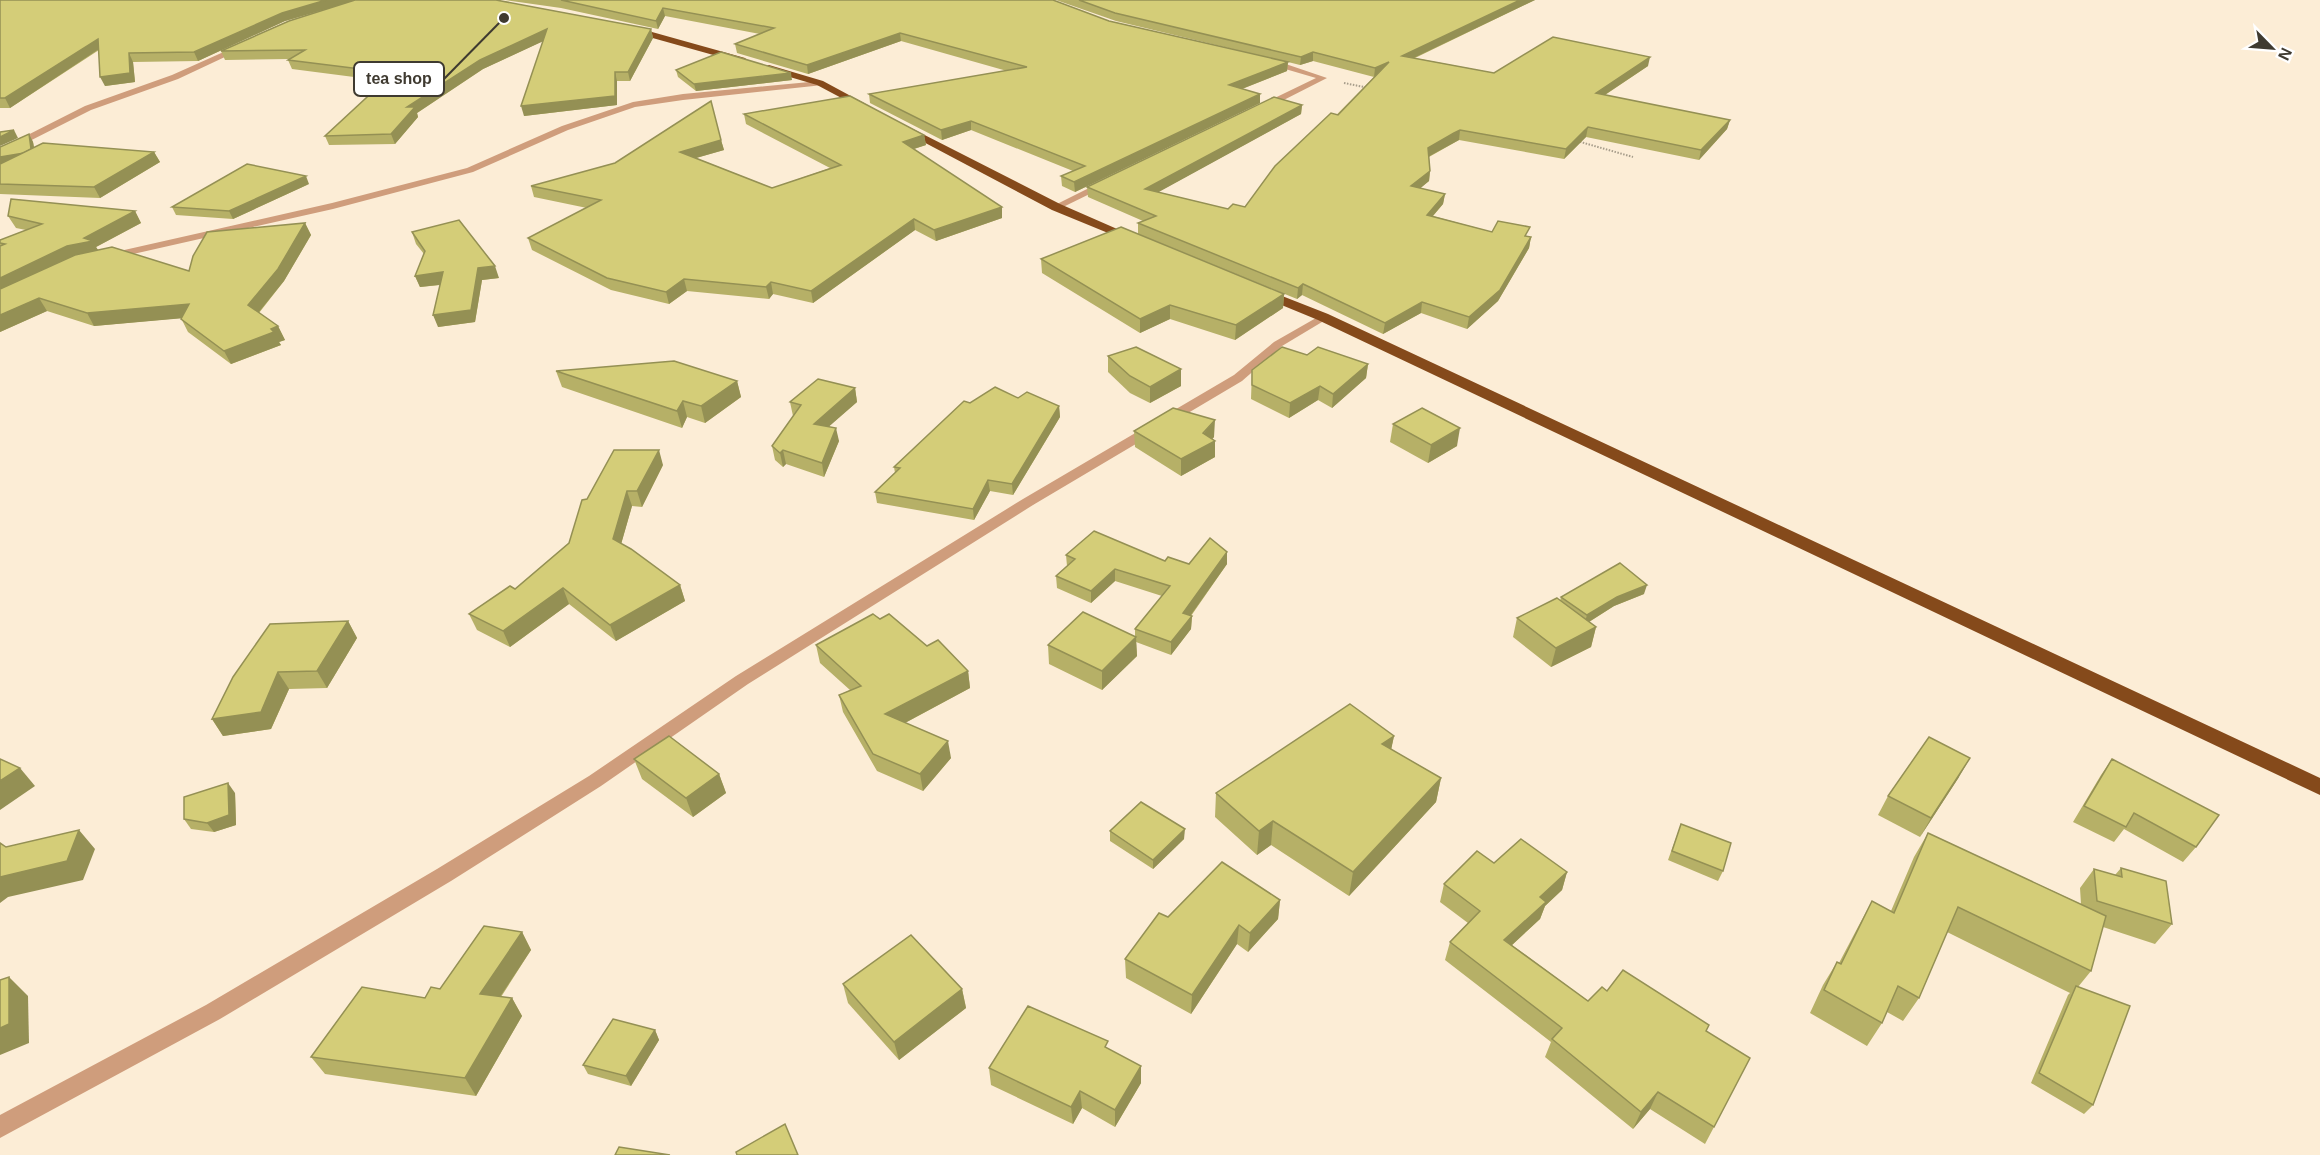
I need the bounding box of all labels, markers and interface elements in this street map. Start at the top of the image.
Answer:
north arrow [2242,18,2302,78]
text: N [2275,45,2295,63]
callout: tea shop [354,62,444,96]
text: tea shop [366,70,432,87]

